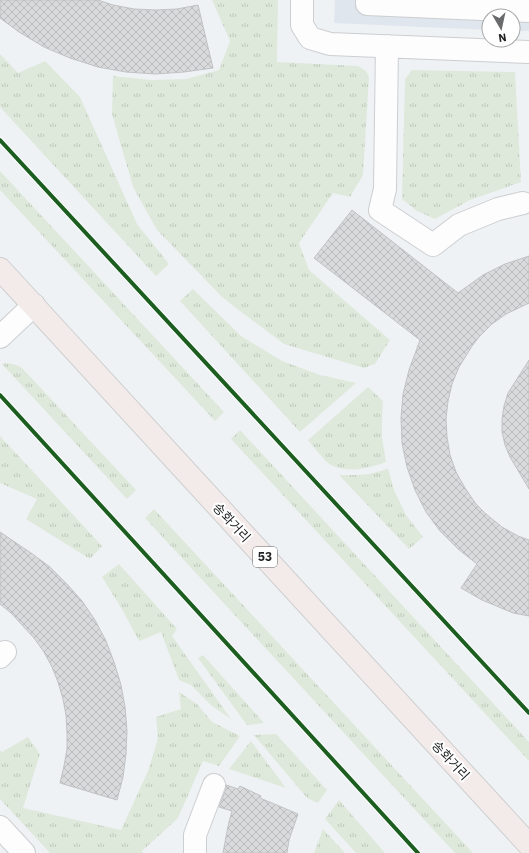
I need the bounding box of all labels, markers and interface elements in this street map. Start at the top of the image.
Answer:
north arrow [481,8,521,48]
text: N [498,30,508,45]
street label: 송화거리 [209,499,254,546]
road number: 53 [253,547,277,567]
street label: 송화거리 [428,737,473,784]

